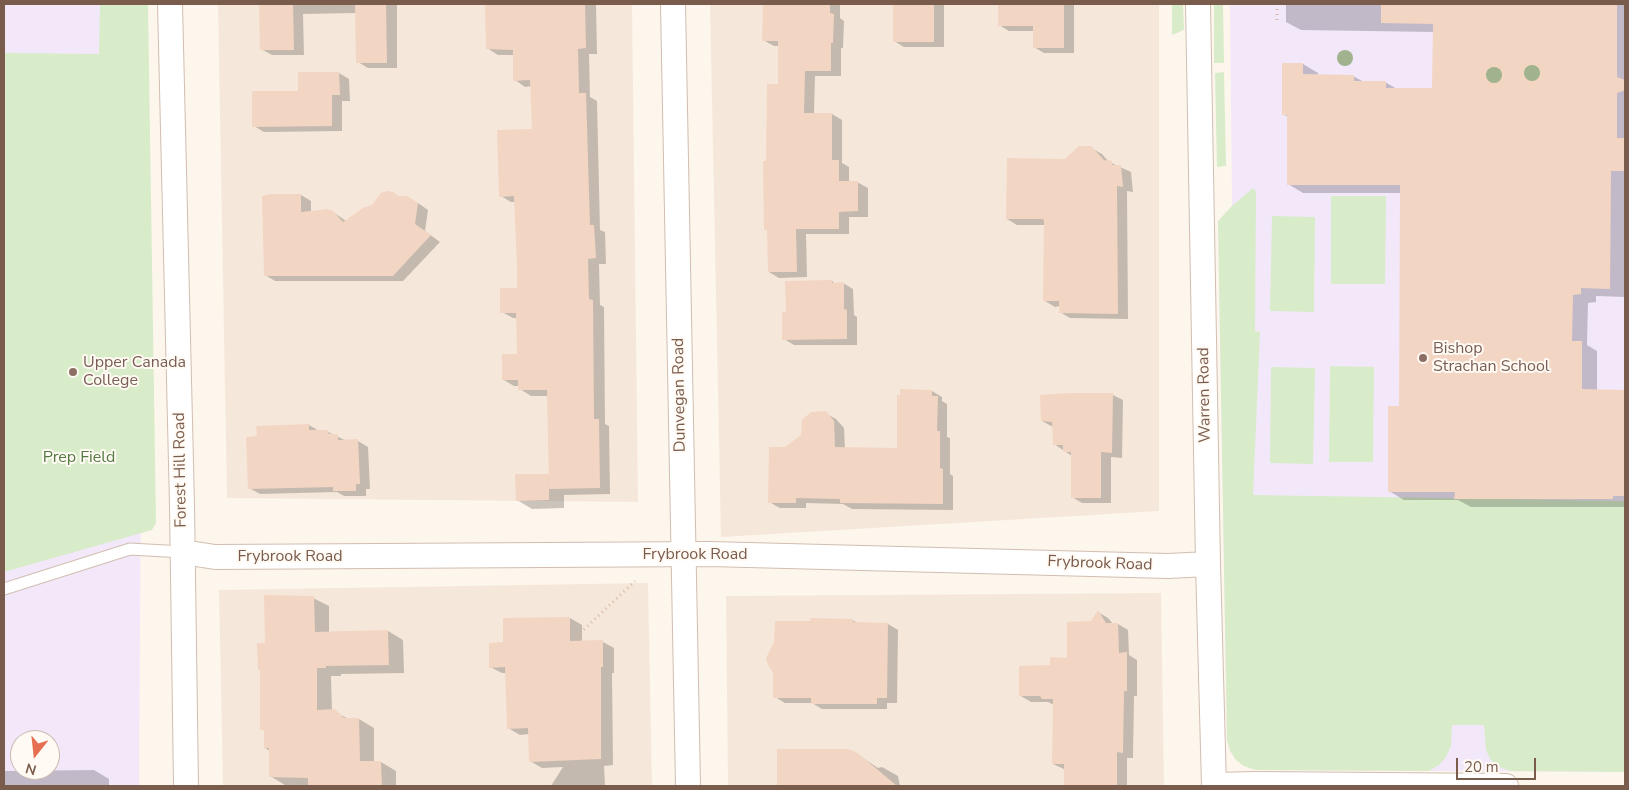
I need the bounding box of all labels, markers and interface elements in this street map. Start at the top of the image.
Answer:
street label: Dunvegan Road [669,337,691,453]
place label: Bishop Strachan School [1433,339,1550,377]
street label: Warren Road [1195,347,1215,443]
marker: Bishop Strachan School [1417,352,1429,364]
place label: Upper Canada College [83,353,186,391]
marker: Upper Canada College [67,366,79,378]
street label: Forest Hill Road [170,412,192,528]
park label: Prep Field [43,448,115,468]
street label: Frybrook Road [642,545,748,565]
street label: Frybrook Road [237,547,343,567]
street label: Frybrook Road [1047,553,1153,575]
north arrow [10,730,60,780]
scale bar [1459,748,1539,780]
text: 20 m [1464,757,1499,777]
text: N [23,758,39,780]

